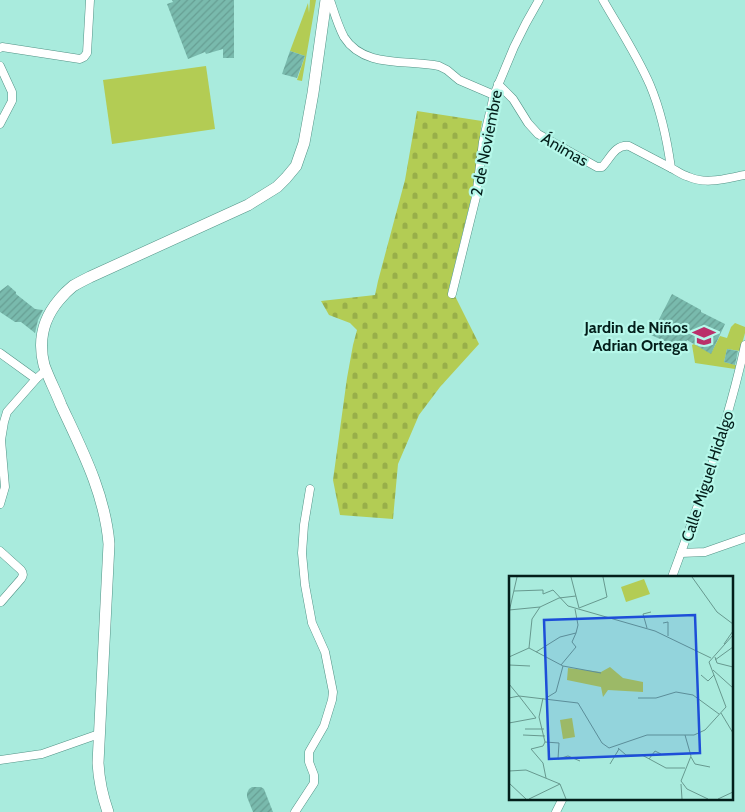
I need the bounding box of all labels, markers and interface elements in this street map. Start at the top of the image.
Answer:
street label: 2 de Noviembre [467,88,506,198]
street label: Ánimas [538,129,592,170]
place label: Jardin de Niños Adrian Ortega [583,318,688,355]
school or university icon: Jardin de Niños Adrian Ortega [691,323,717,349]
street label: Calle Miguel Hidalgo [677,408,738,544]
inset map [509,576,732,800]

